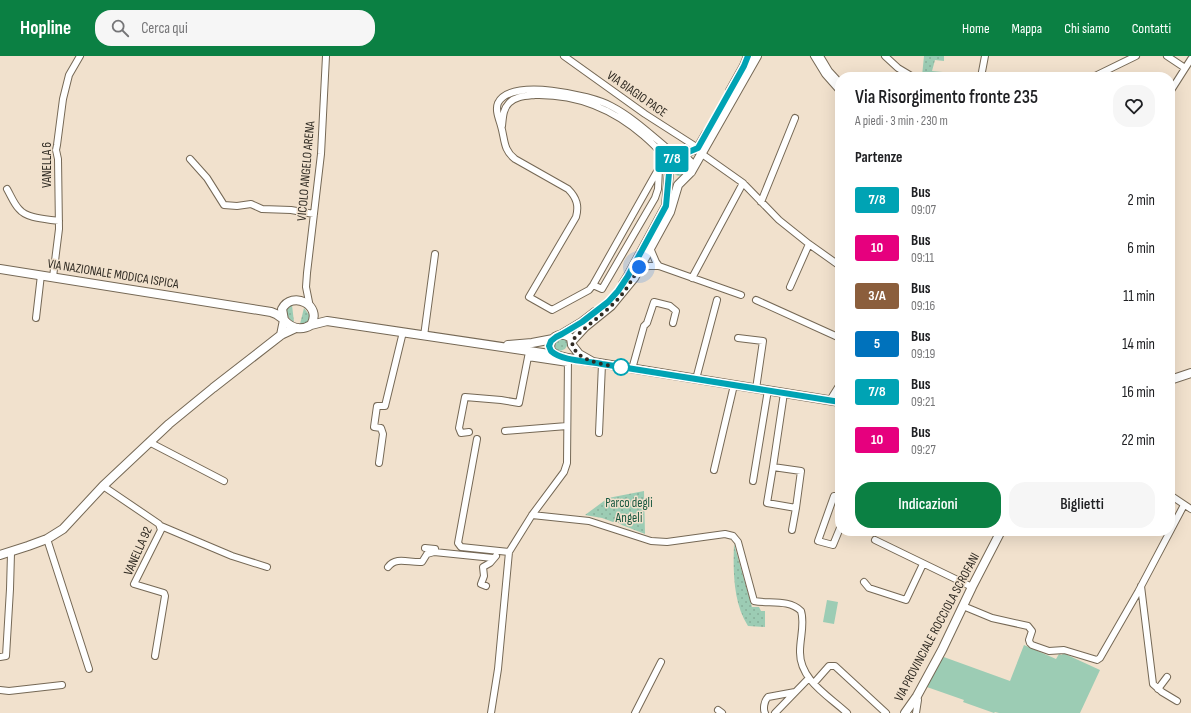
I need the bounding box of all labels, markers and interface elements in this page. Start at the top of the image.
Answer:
search box [95,10,375,46]
text: Hopline [20,17,71,40]
icon: search [109,17,131,39]
text: Cerca qui [141,19,188,38]
text: Home [962,20,990,37]
text: Mappa [1012,20,1042,37]
text: Chi siamo [1064,20,1110,37]
text: Contatti [1132,20,1171,37]
street label: VIA BIAGIO PACE [604,67,670,121]
button: heart [1113,85,1155,127]
text: Via Risorgimento fronte 235 [855,86,1038,109]
text: A piedi · 3 min · 230 m [855,113,948,129]
street label: VICOLO ANGELO ARENA [294,120,318,222]
street label: VANELLA 6 [39,142,55,188]
line badge: 7/8 [649,146,695,172]
text: Partenze [855,148,903,167]
text: 7/8 [663,150,681,167]
text: Bus [911,183,930,202]
text: 7/8 [868,191,886,208]
text: 2 min [1128,191,1155,210]
text: 09:07 [911,202,936,218]
text: Bus [911,231,930,250]
text: 10 [871,239,883,256]
text: 6 min [1127,239,1155,258]
text: 09:11 [911,250,934,266]
street label: VIA NAZIONALE MODICA ISPICA [46,256,180,292]
your location [629,257,649,277]
text: Bus [911,279,930,298]
text: 3/A [868,287,886,304]
text: 11 min [1123,287,1155,306]
text: 09:16 [911,298,935,314]
text: Bus [911,327,930,346]
text: 5 [874,335,880,352]
text: 14 min [1122,335,1155,354]
text: 09:19 [911,346,935,362]
unlabelled marker [612,358,630,376]
text: Bus [911,375,930,394]
text: 7/8 [868,383,886,400]
text: 16 min [1122,383,1155,402]
text: 09:21 [911,394,935,410]
text: Bus [911,423,930,442]
text: 10 [871,431,883,448]
text: 22 min [1121,431,1155,450]
text: 09:27 [911,442,936,458]
button: Indicazioni [855,482,1001,528]
button: Biglietti [1009,482,1155,528]
park label: Parco degli Angeli [605,495,653,526]
street label: VANELLA 92 [120,524,156,578]
street label: VIA PROVINCIALE ROCCIOLA SCROFANI [891,550,983,704]

